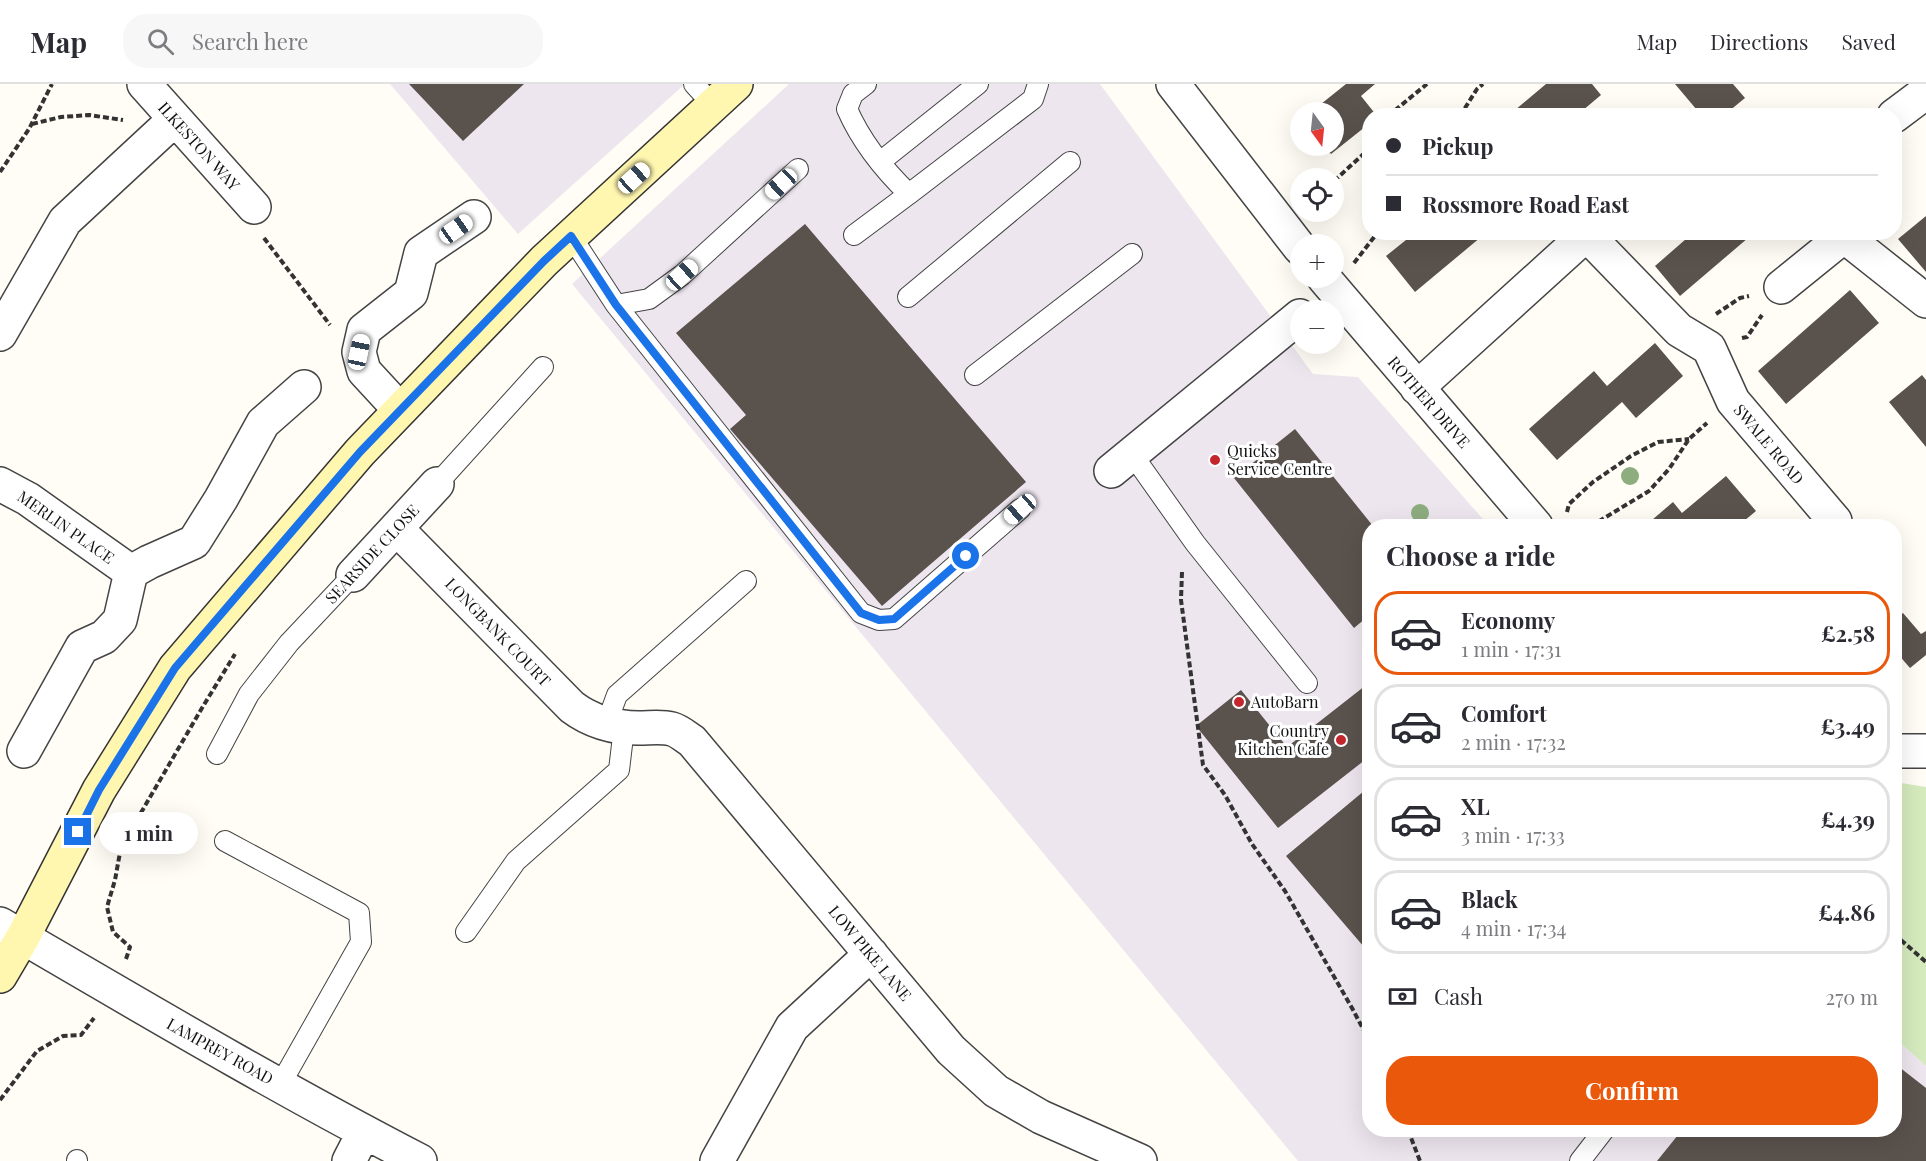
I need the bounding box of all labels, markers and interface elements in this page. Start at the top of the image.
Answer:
search box [123,14,543,68]
text: Map [30,23,87,60]
icon: search [144,25,177,58]
text: Search here [192,26,308,56]
text: Map [1636,27,1677,55]
text: Directions [1710,27,1808,55]
text: Saved [1841,27,1896,55]
street label: ILKESTON WAY [154,97,245,195]
north arrow [1290,102,1344,156]
map controls [1290,102,1344,354]
text: Pickup [1422,131,1493,161]
car [615,159,653,197]
car [762,165,800,203]
button: locate [1290,168,1344,222]
text: Rossmore Road East [1422,189,1629,219]
car [436,211,476,247]
button: + [1290,234,1344,288]
car [663,256,701,294]
button: − [1290,300,1344,354]
car [346,333,372,371]
street label: ROTHER DRIVE [1384,351,1475,452]
street label: SWALE ROAD [1730,399,1809,488]
place label: Quicks Service Centre [1227,440,1332,479]
marker: Quicks Service Centre [1208,453,1222,467]
street label: MERLIN PLACE [14,485,119,568]
car [1001,490,1039,528]
street label: SEARSIDE CLOSE [320,500,423,608]
text: Choose a ride [1386,537,1555,573]
route start [952,542,979,569]
street label: LONGBANK COURT [441,573,556,690]
text: Economy [1461,605,1555,635]
icon: car [1389,606,1443,660]
text: £2.58 [1821,618,1875,648]
text: 1 min · 17:31 [1461,635,1561,662]
place label: AutoBarn [1250,691,1319,712]
marker: AutoBarn [1232,695,1246,709]
text: Comfort [1461,698,1547,728]
icon: car [1389,699,1443,753]
text: £3.49 [1820,711,1875,741]
place label: Country Kitchen Cafe [1237,720,1329,759]
text: 2 min · 17:32 [1461,728,1566,755]
marker: Country Kitchen Cafe [1334,733,1348,747]
text: XL [1461,791,1490,821]
icon: car [1389,792,1443,846]
text: £4.39 [1821,804,1875,834]
callout: 1 min [99,811,198,853]
route end [64,818,91,845]
text: 1 min [124,819,173,846]
text: 3 min · 17:33 [1461,821,1565,848]
text: Black [1461,884,1518,914]
icon: car [1389,885,1443,939]
text: £4.86 [1818,897,1875,927]
street label: LOW PIKE LANE [824,901,916,1005]
text: 4 min · 17:34 [1461,914,1566,941]
icon: cash [1386,980,1419,1013]
text: Cash [1434,981,1483,1011]
text: 270 m [1826,983,1878,1010]
street label: LAMPREY ROAD [163,1013,277,1089]
button: Confirm [1386,1056,1878,1125]

